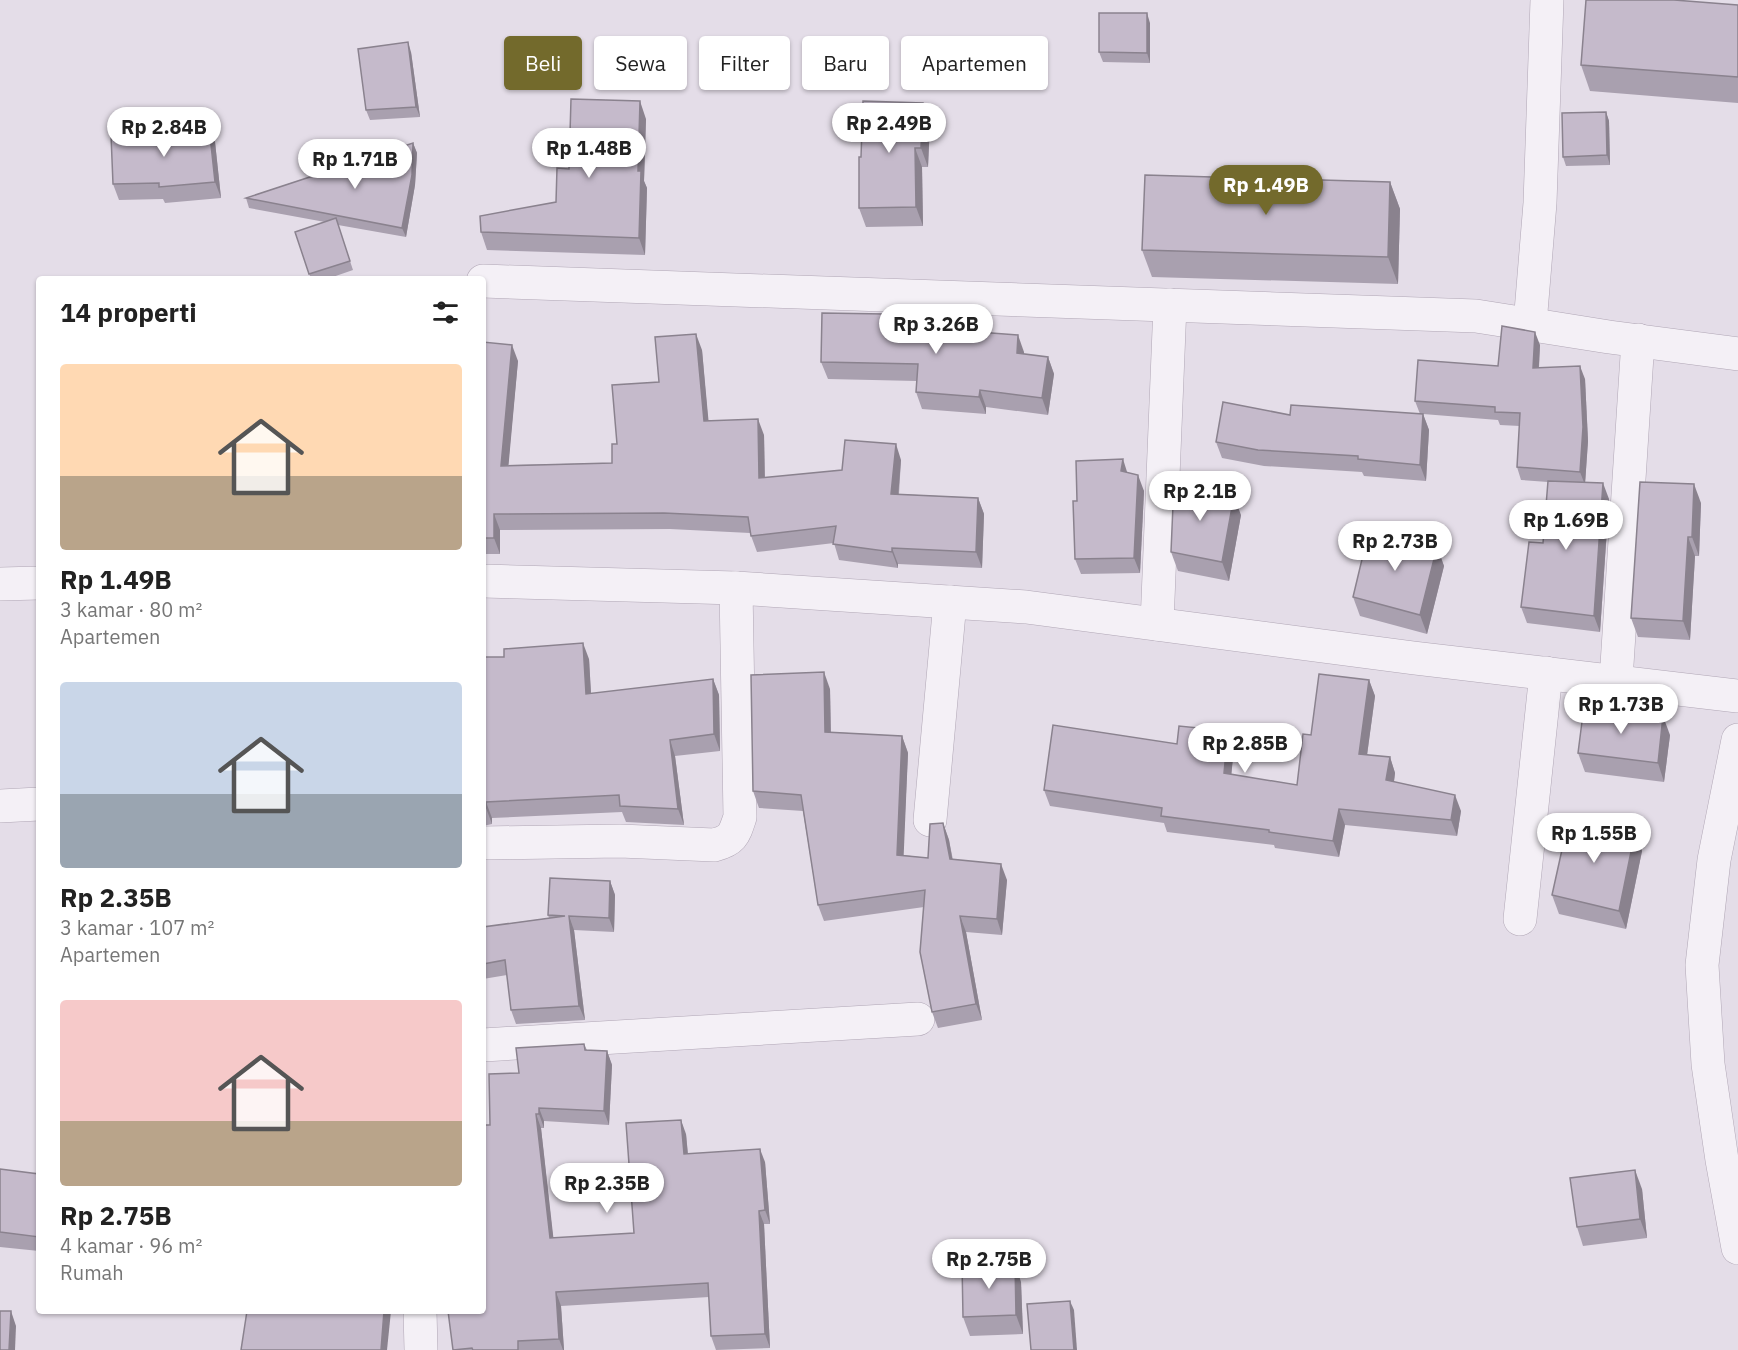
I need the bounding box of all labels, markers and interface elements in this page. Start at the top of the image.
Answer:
chip: Beli [504,36,582,90]
chip: Sewa [594,36,687,90]
chip: Filter [699,36,790,90]
chip: Baru [802,36,889,90]
chip: Apartemen [901,36,1048,90]
pin: Rp 2.49B [827,103,951,154]
pin: Rp 2.84B [102,107,226,158]
text: Rp 2.49B [846,109,932,136]
text: Rp 2.84B [121,113,207,140]
pin: Rp 1.48B [527,128,651,179]
text: Rp 1.48B [546,134,632,161]
pin: Rp 1.71B [293,139,417,190]
text: Rp 1.71B [312,145,398,172]
pin: Rp 1.49B [1204,165,1328,216]
text: Rp 1.49B [1223,171,1309,198]
text: 14 properti [60,295,197,329]
icon: filters [429,296,462,329]
pin: Rp 3.26B [874,304,998,355]
text: Rp 3.26B [893,310,979,337]
icon: home [207,403,315,511]
pin: Rp 2.1B [1145,471,1255,522]
text: Rp 2.1B [1163,477,1237,504]
pin: Rp 1.69B [1504,500,1628,551]
text: Rp 1.69B [1523,506,1609,533]
pin: Rp 2.73B [1333,521,1457,572]
text: Rp 2.73B [1352,527,1438,554]
text: Rp 1.49B [60,562,172,596]
text: 3 kamar · 80 m² [60,596,202,623]
text: Apartemen [60,623,160,650]
pin: Rp 1.73B [1559,684,1683,735]
text: Rp 1.73B [1578,690,1664,717]
icon: home [207,721,315,829]
pin: Rp 2.85B [1183,723,1307,774]
text: Rp 2.85B [1202,729,1288,756]
pin: Rp 1.55B [1532,813,1656,864]
text: Rp 1.55B [1551,819,1637,846]
text: Rp 2.35B [60,880,172,914]
text: 3 kamar · 107 m² [60,914,214,941]
text: Apartemen [60,941,160,968]
icon: home [207,1039,315,1147]
pin: Rp 2.35B [545,1163,669,1214]
text: Rp 2.35B [564,1169,650,1196]
text: Rp 2.75B [60,1198,172,1232]
text: 4 kamar · 96 m² [60,1232,202,1259]
pin: Rp 2.75B [927,1239,1051,1290]
text: Rp 2.75B [946,1245,1032,1272]
text: Rumah [60,1259,124,1286]

